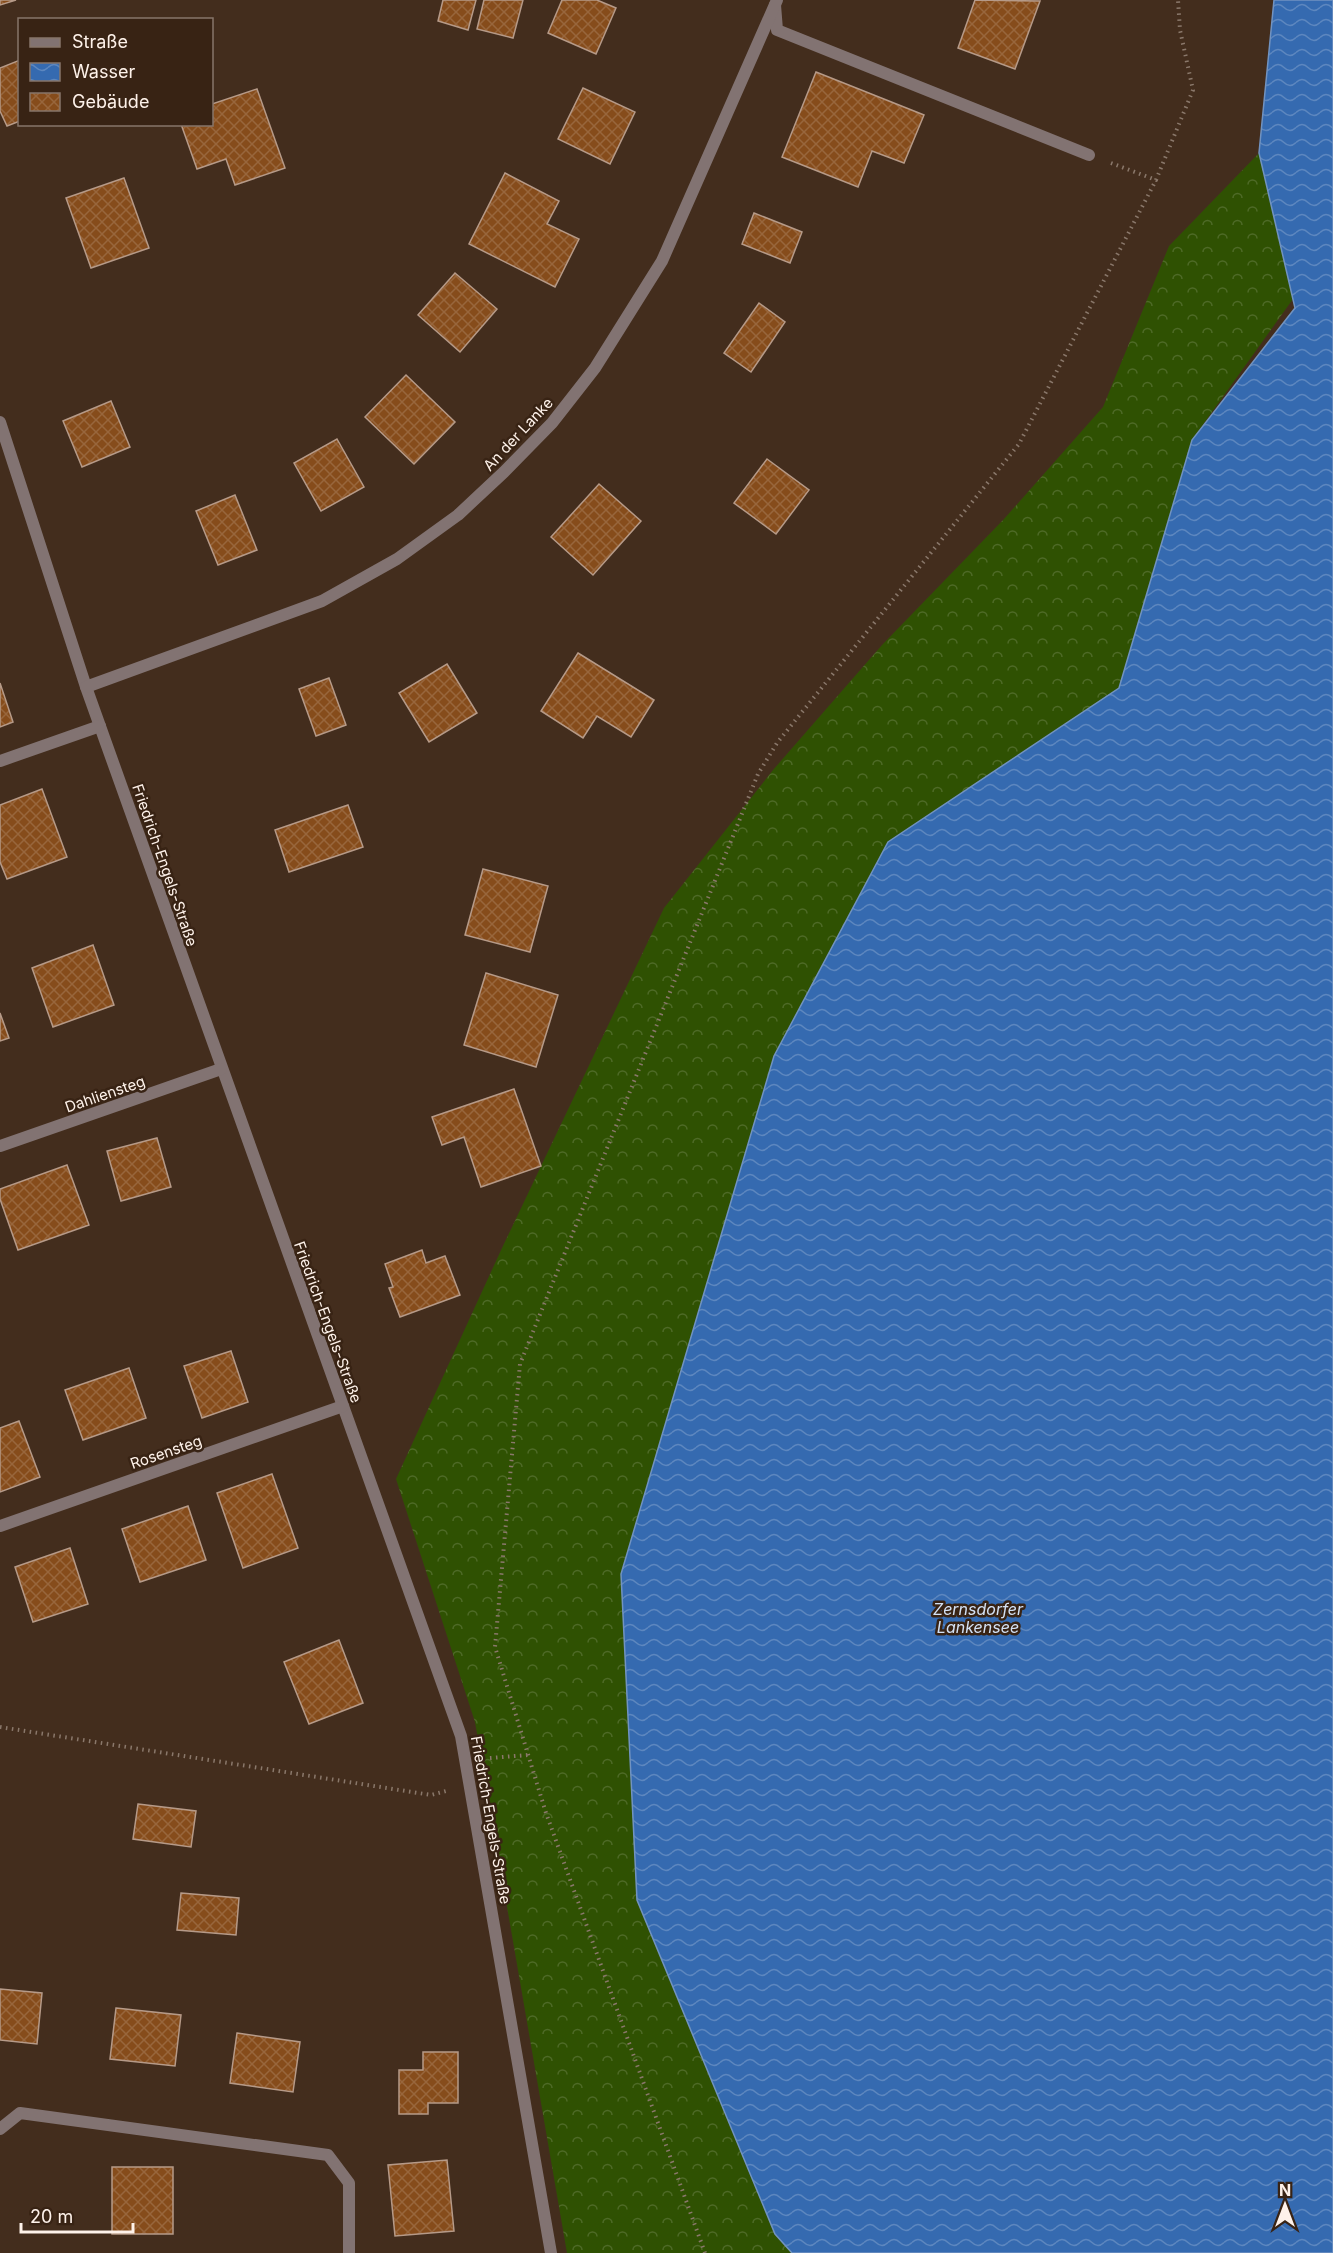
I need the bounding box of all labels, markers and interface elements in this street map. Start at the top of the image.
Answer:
legend [18,18,213,126]
text: Straße [72,31,128,52]
text: Wasser [72,61,135,82]
text: Gebäude [72,91,149,112]
street label: An der Lanke [479,393,557,475]
street label: Friedrich-Engels-Straße [128,781,202,949]
street label: Dahliensteg [62,1071,148,1117]
street label: Friedrich-Engels-Straße [290,1239,366,1405]
street label: Rosensteg [128,1431,204,1473]
water label: Zernsdorfer Lankensee [933,1599,1024,1637]
street label: Friedrich-Engels-Straße [467,1734,515,1906]
north arrow [1255,2175,1315,2235]
text: N [1279,2180,1291,2200]
scale bar [21,2196,134,2234]
text: 20 m [30,2206,73,2227]

